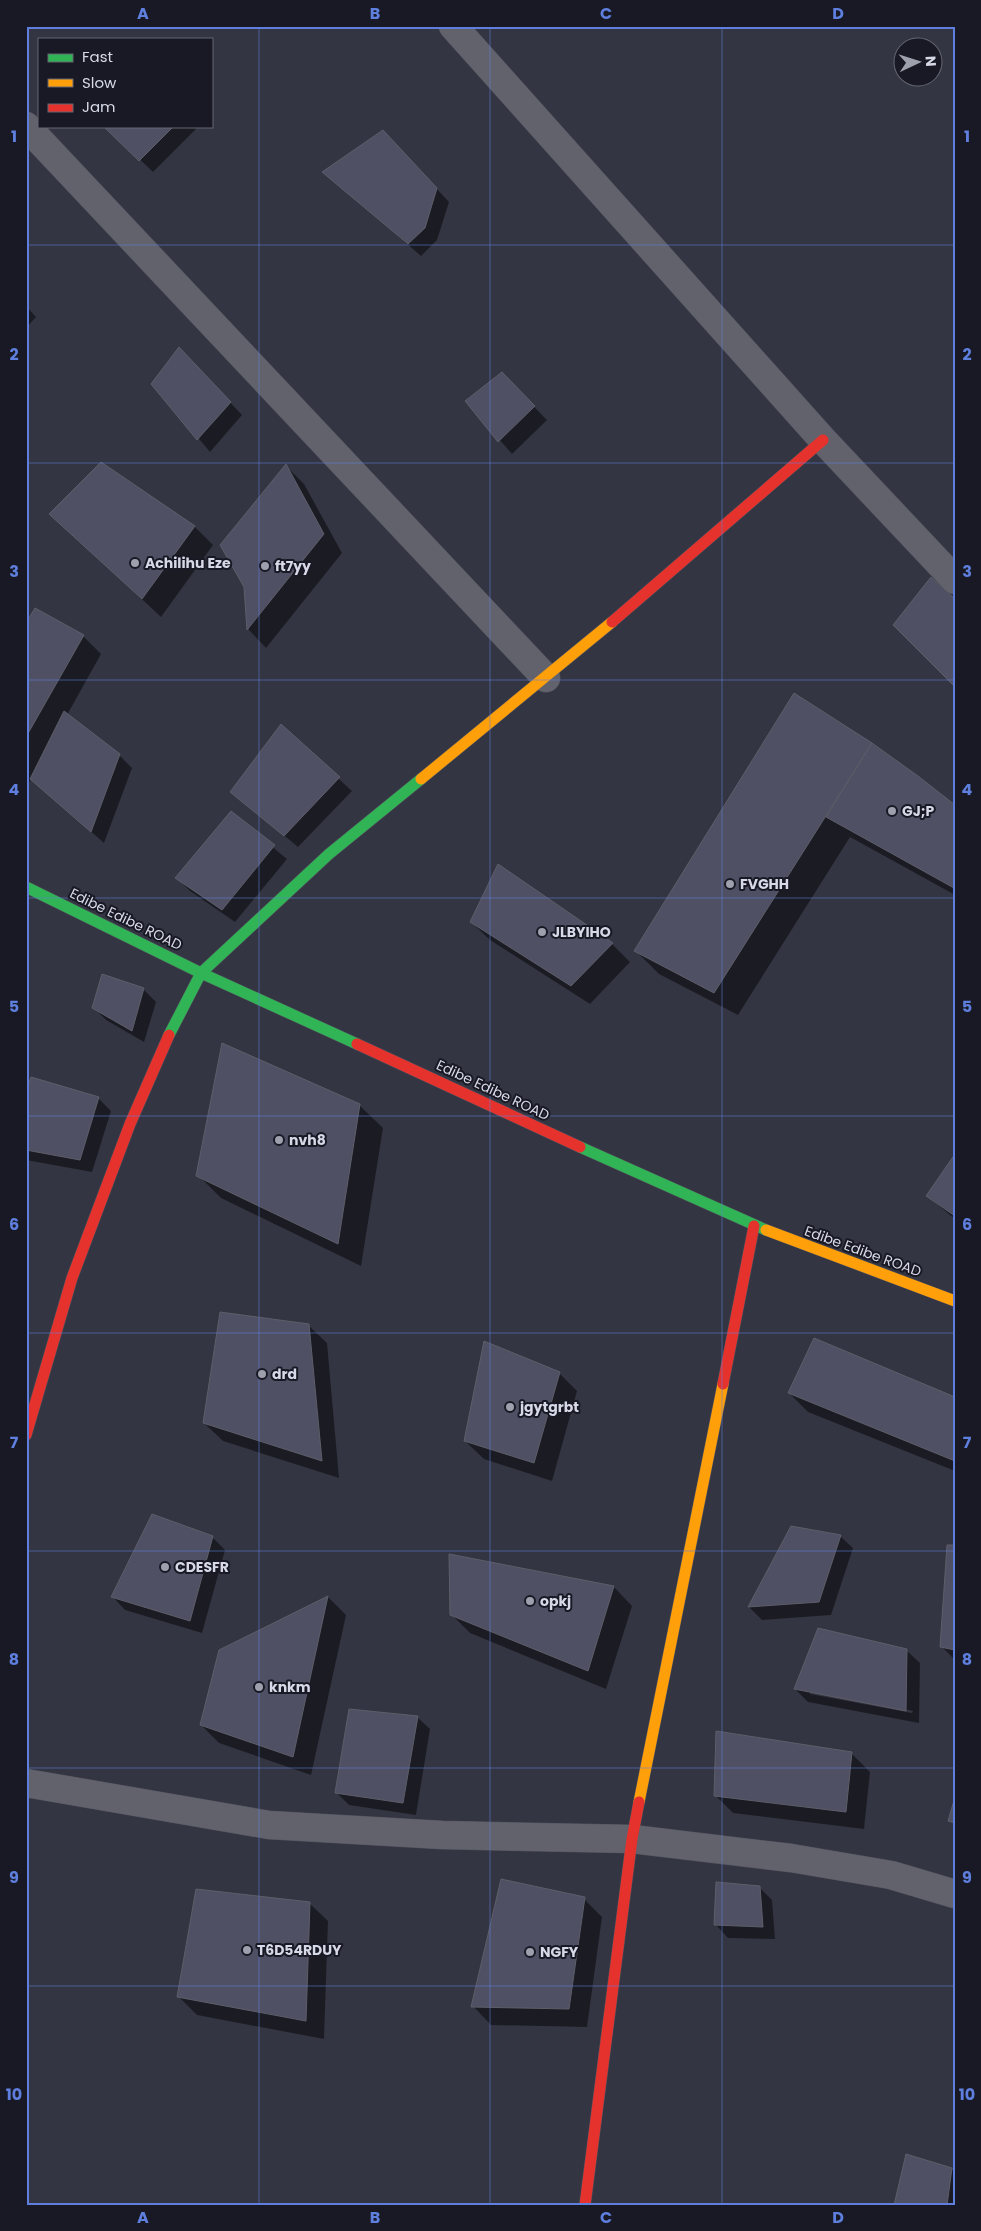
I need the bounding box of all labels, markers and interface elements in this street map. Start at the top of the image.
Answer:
text: A [137,2,149,25]
text: B [370,2,380,25]
text: C [600,2,612,25]
text: D [832,2,844,25]
legend [38,38,212,128]
north arrow [894,38,944,88]
text: Fast [82,46,113,67]
text: N [921,55,941,67]
text: Slow [82,72,117,93]
text: Jam [82,96,116,117]
text: 1 [11,125,17,148]
text: 1 [964,125,970,148]
text: 2 [9,343,19,366]
text: 2 [962,343,972,366]
place label: Achilihu Eze [145,553,231,573]
place label: ft7yy [275,556,311,576]
marker: Achilihu Eze [129,557,141,569]
text: 3 [9,560,19,583]
marker: ft7yy [259,560,271,572]
text: 3 [962,560,972,583]
text: 4 [9,778,20,801]
text: 4 [962,778,973,801]
place label: GJ;P [902,801,935,821]
marker: GJ;P [886,805,898,817]
place label: FVGHH [740,874,789,894]
marker: FVGHH [724,878,736,890]
street label: Edibe Edibe ROAD [66,883,186,955]
place label: JLBYIHO [552,922,611,942]
marker: JLBYIHO [536,926,548,938]
text: 5 [9,995,19,1018]
text: 5 [962,995,972,1018]
street label: Edibe Edibe ROAD [433,1055,553,1125]
place label: nvh8 [289,1130,326,1150]
marker: nvh8 [273,1134,285,1146]
text: 6 [9,1213,19,1236]
text: 6 [962,1213,972,1236]
street label: Edibe Edibe ROAD [802,1221,924,1281]
place label: drd [272,1364,297,1384]
marker: drd [256,1368,268,1380]
place label: jgytgrbt [519,1397,579,1417]
marker: jgytgrbt [504,1401,516,1413]
text: 7 [10,1431,19,1454]
text: 7 [963,1431,972,1454]
place label: CDESFR [175,1557,229,1577]
marker: CDESFR [159,1561,171,1573]
place label: opkj [540,1591,571,1611]
marker: opkj [524,1595,536,1607]
text: 8 [9,1648,19,1671]
text: 8 [962,1648,972,1671]
place label: knkm [269,1677,311,1697]
marker: knkm [253,1681,265,1693]
text: 9 [9,1866,19,1889]
text: 9 [962,1866,972,1889]
place label: T6D54RDUY [257,1940,342,1960]
place label: NGFY [540,1942,579,1962]
marker: T6D54RDUY [241,1944,253,1956]
marker: NGFY [524,1946,536,1958]
text: 10 [6,2083,22,2106]
text: 10 [959,2083,975,2106]
text: A [137,2206,149,2229]
text: B [370,2206,380,2229]
text: C [600,2206,612,2229]
text: D [832,2206,844,2229]

